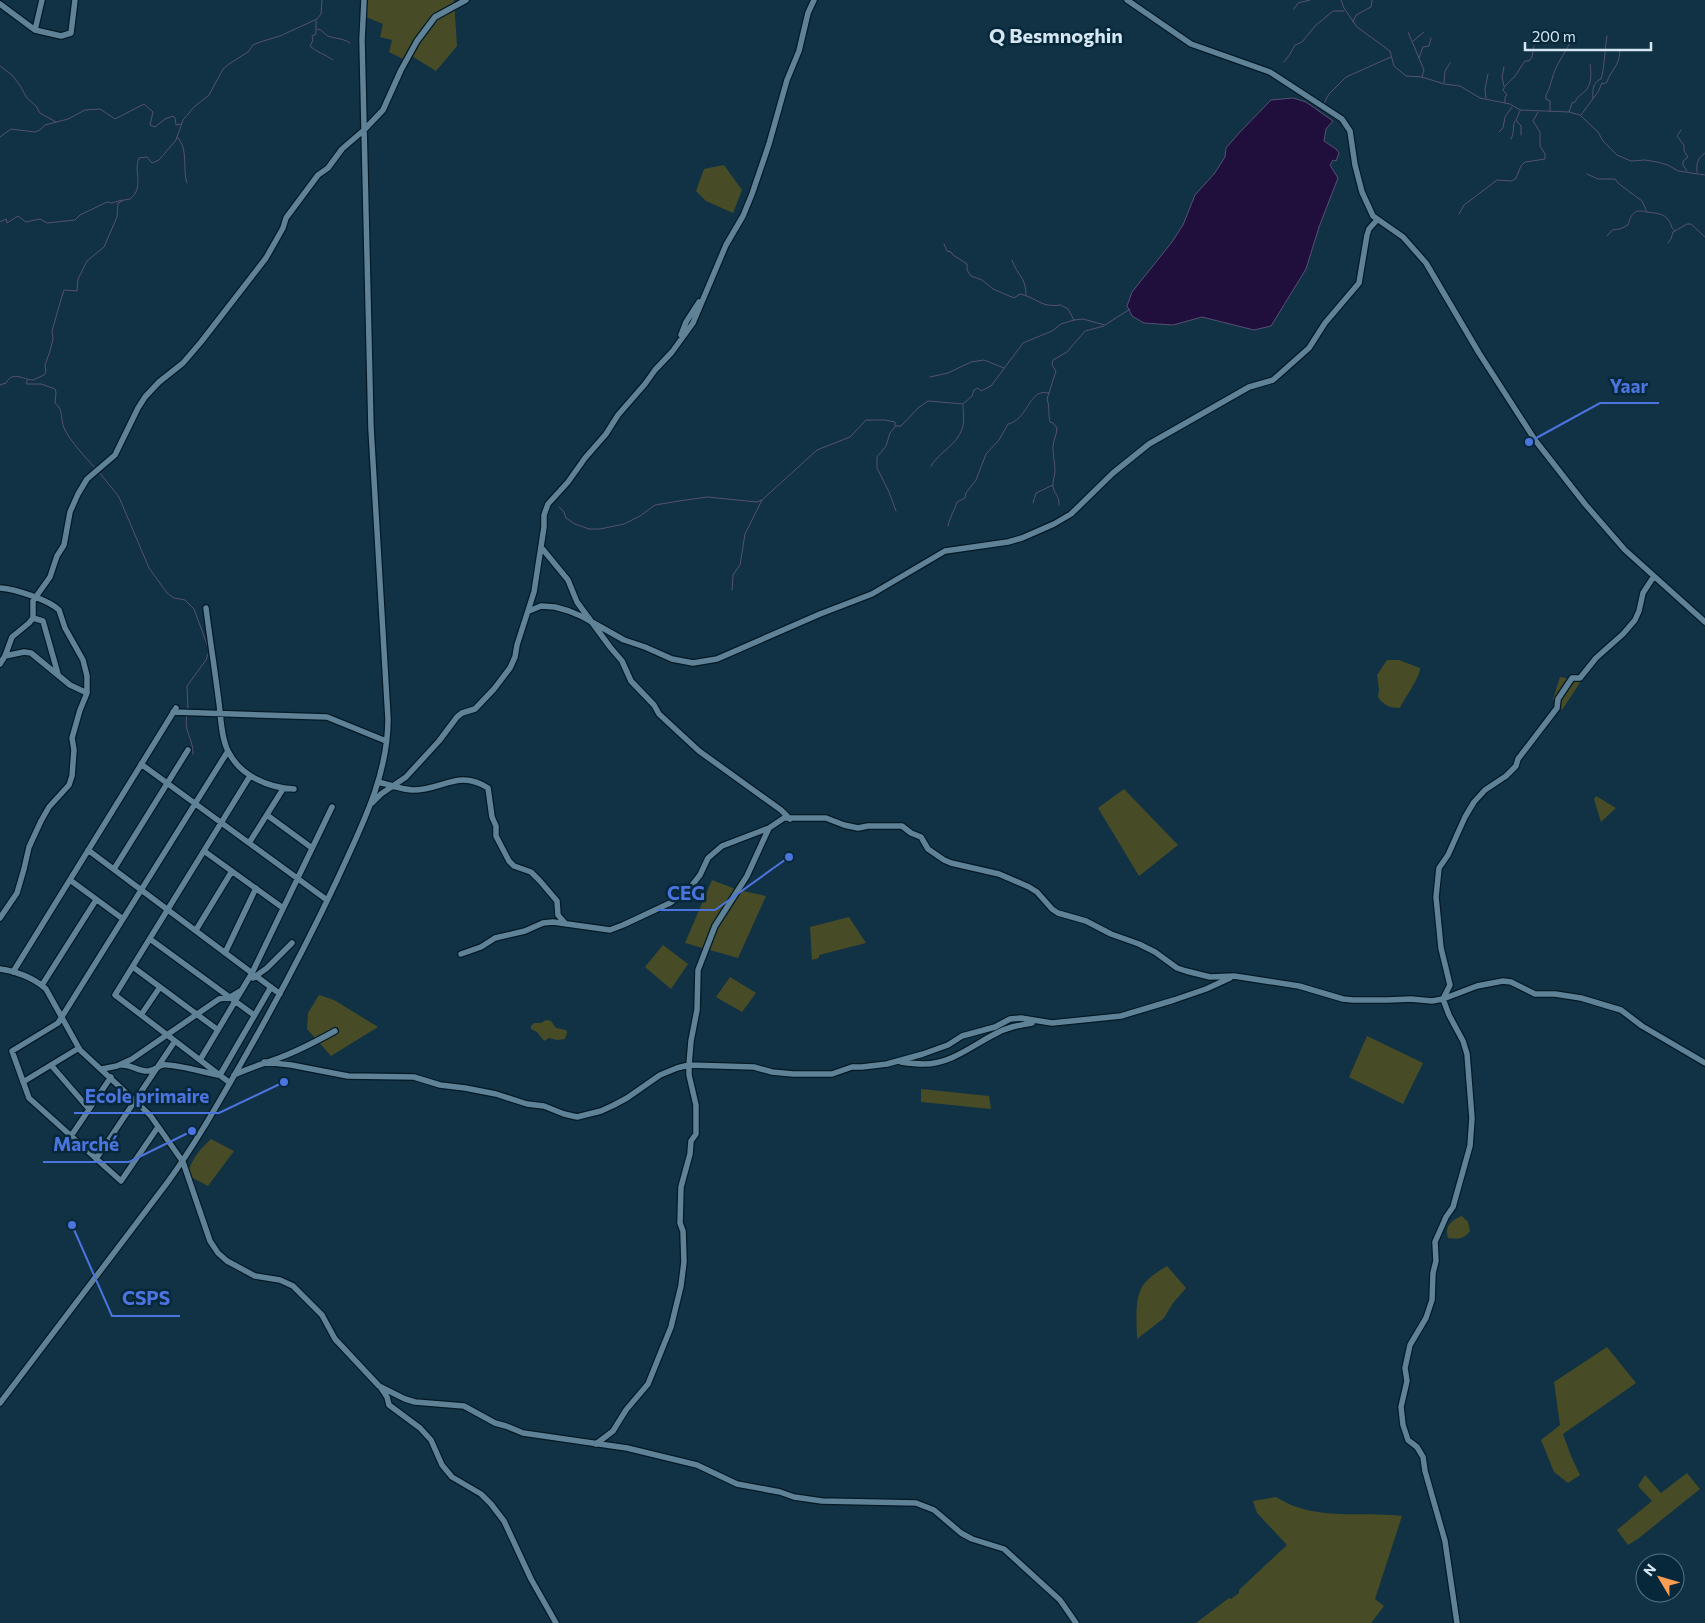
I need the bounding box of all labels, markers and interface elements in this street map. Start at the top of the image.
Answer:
scale bar [1525,20,1651,52]
district label: Q Besmnoghin [989,23,1123,47]
text: 200 m [1532,27,1576,45]
callout: Yaar [1600,369,1659,403]
text: Yaar [1610,374,1649,397]
callout: CEG [657,876,715,910]
text: CEG [667,881,705,904]
callout: Ecole primaire [74,1079,219,1113]
text: Ecole primaire [85,1084,209,1107]
callout: Marché [43,1128,129,1162]
text: Marché [53,1132,119,1155]
callout: CSPS [112,1282,180,1316]
text: CSPS [122,1286,170,1309]
north arrow [1635,1553,1685,1603]
text: N [1639,1560,1659,1579]

